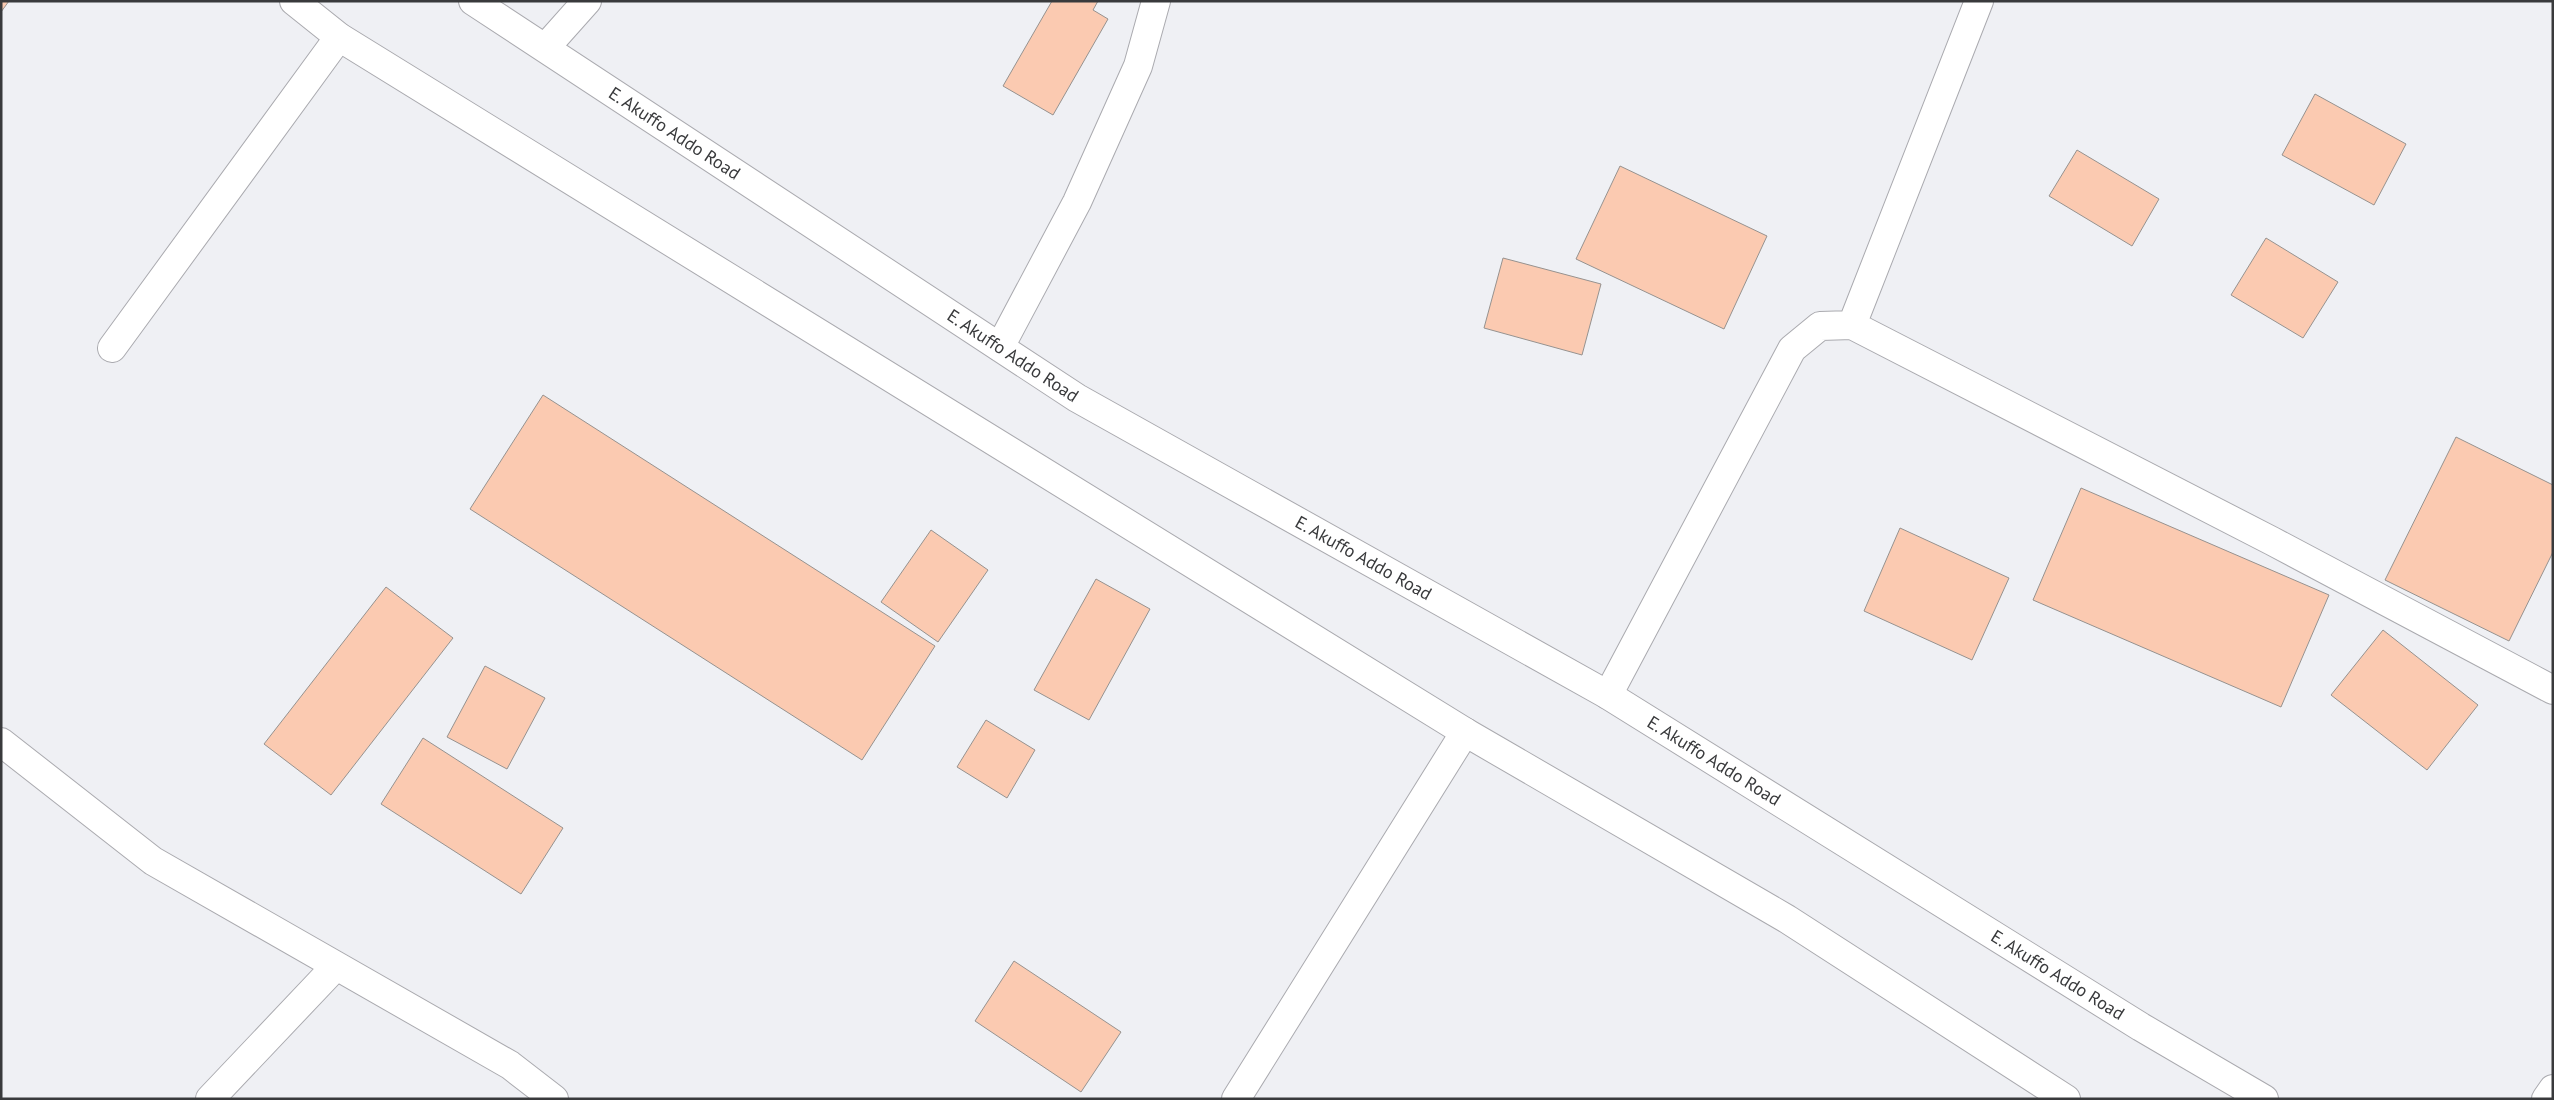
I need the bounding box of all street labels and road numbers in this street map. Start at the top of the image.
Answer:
street label: E. Akuffo Addo Road [604,81,745,185]
street label: E. Akuffo Addo Road [943,304,1083,407]
street label: E. Akuffo Addo Road [1291,510,1436,605]
street label: E. Akuffo Addo Road [1643,710,1785,811]
street label: E. Akuffo Addo Road [1987,925,2129,1025]

